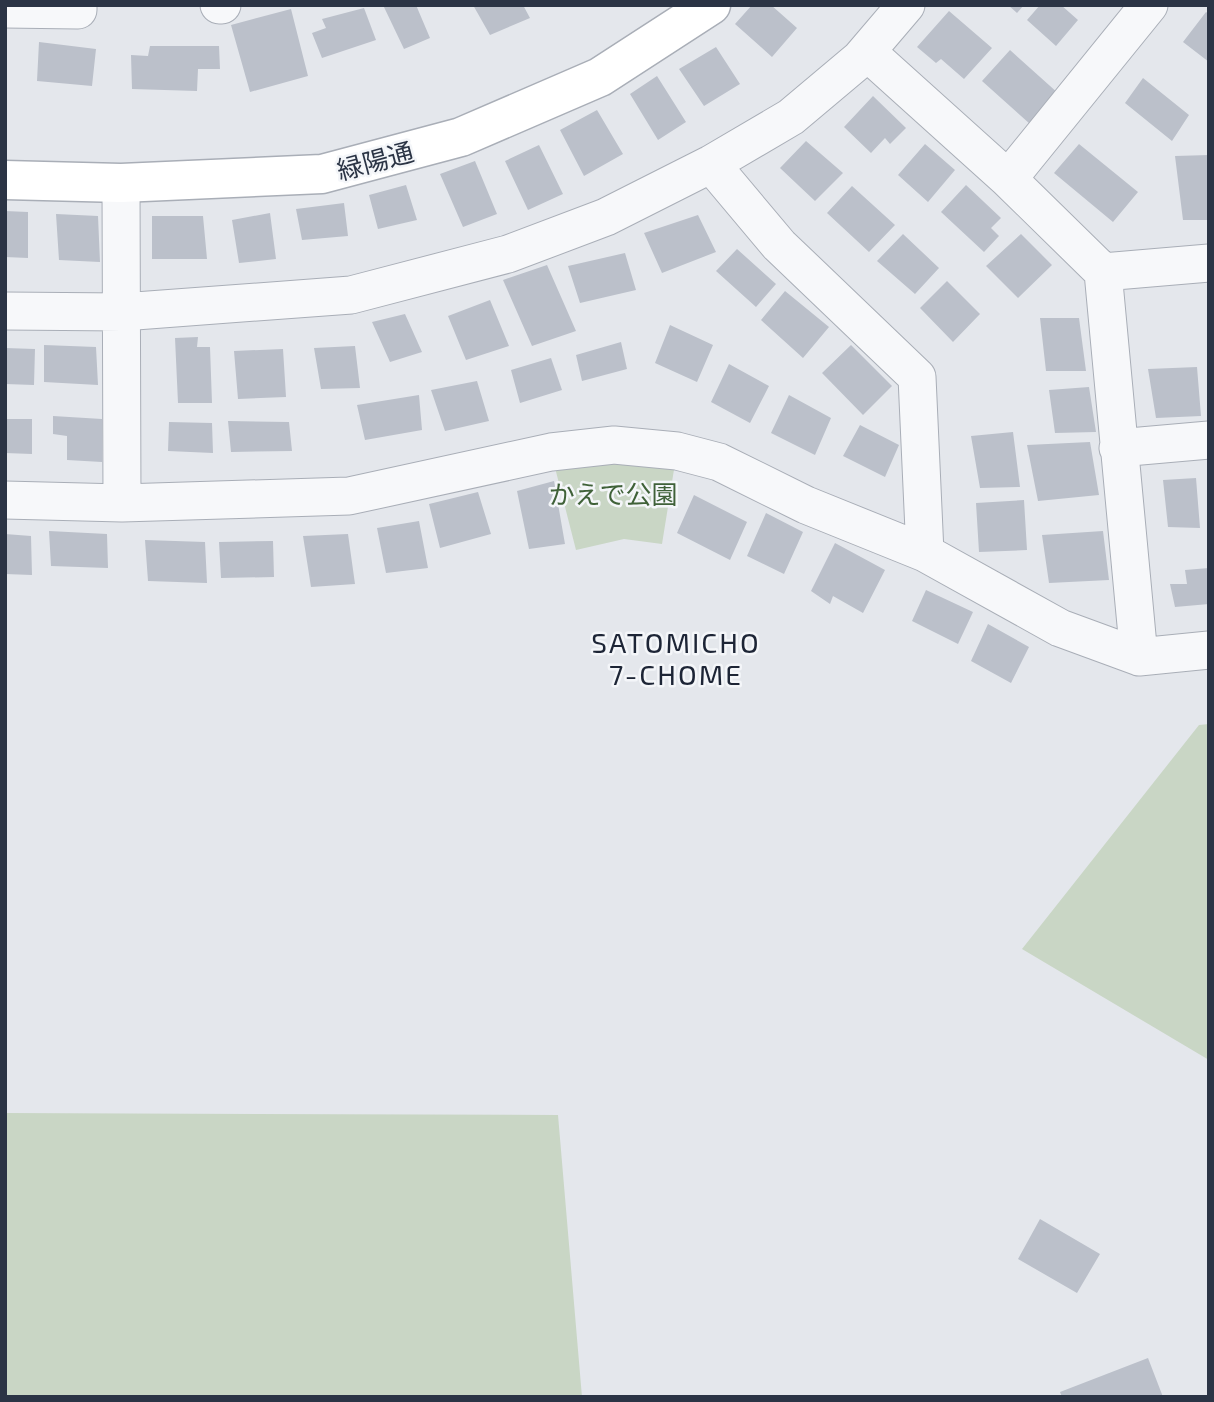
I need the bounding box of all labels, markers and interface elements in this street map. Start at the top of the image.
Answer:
street label: 緑陽通 [333,135,417,185]
park label: かえで公園 [548,478,678,509]
district label: SATOMICHO 7-CHOME [591,625,761,691]

